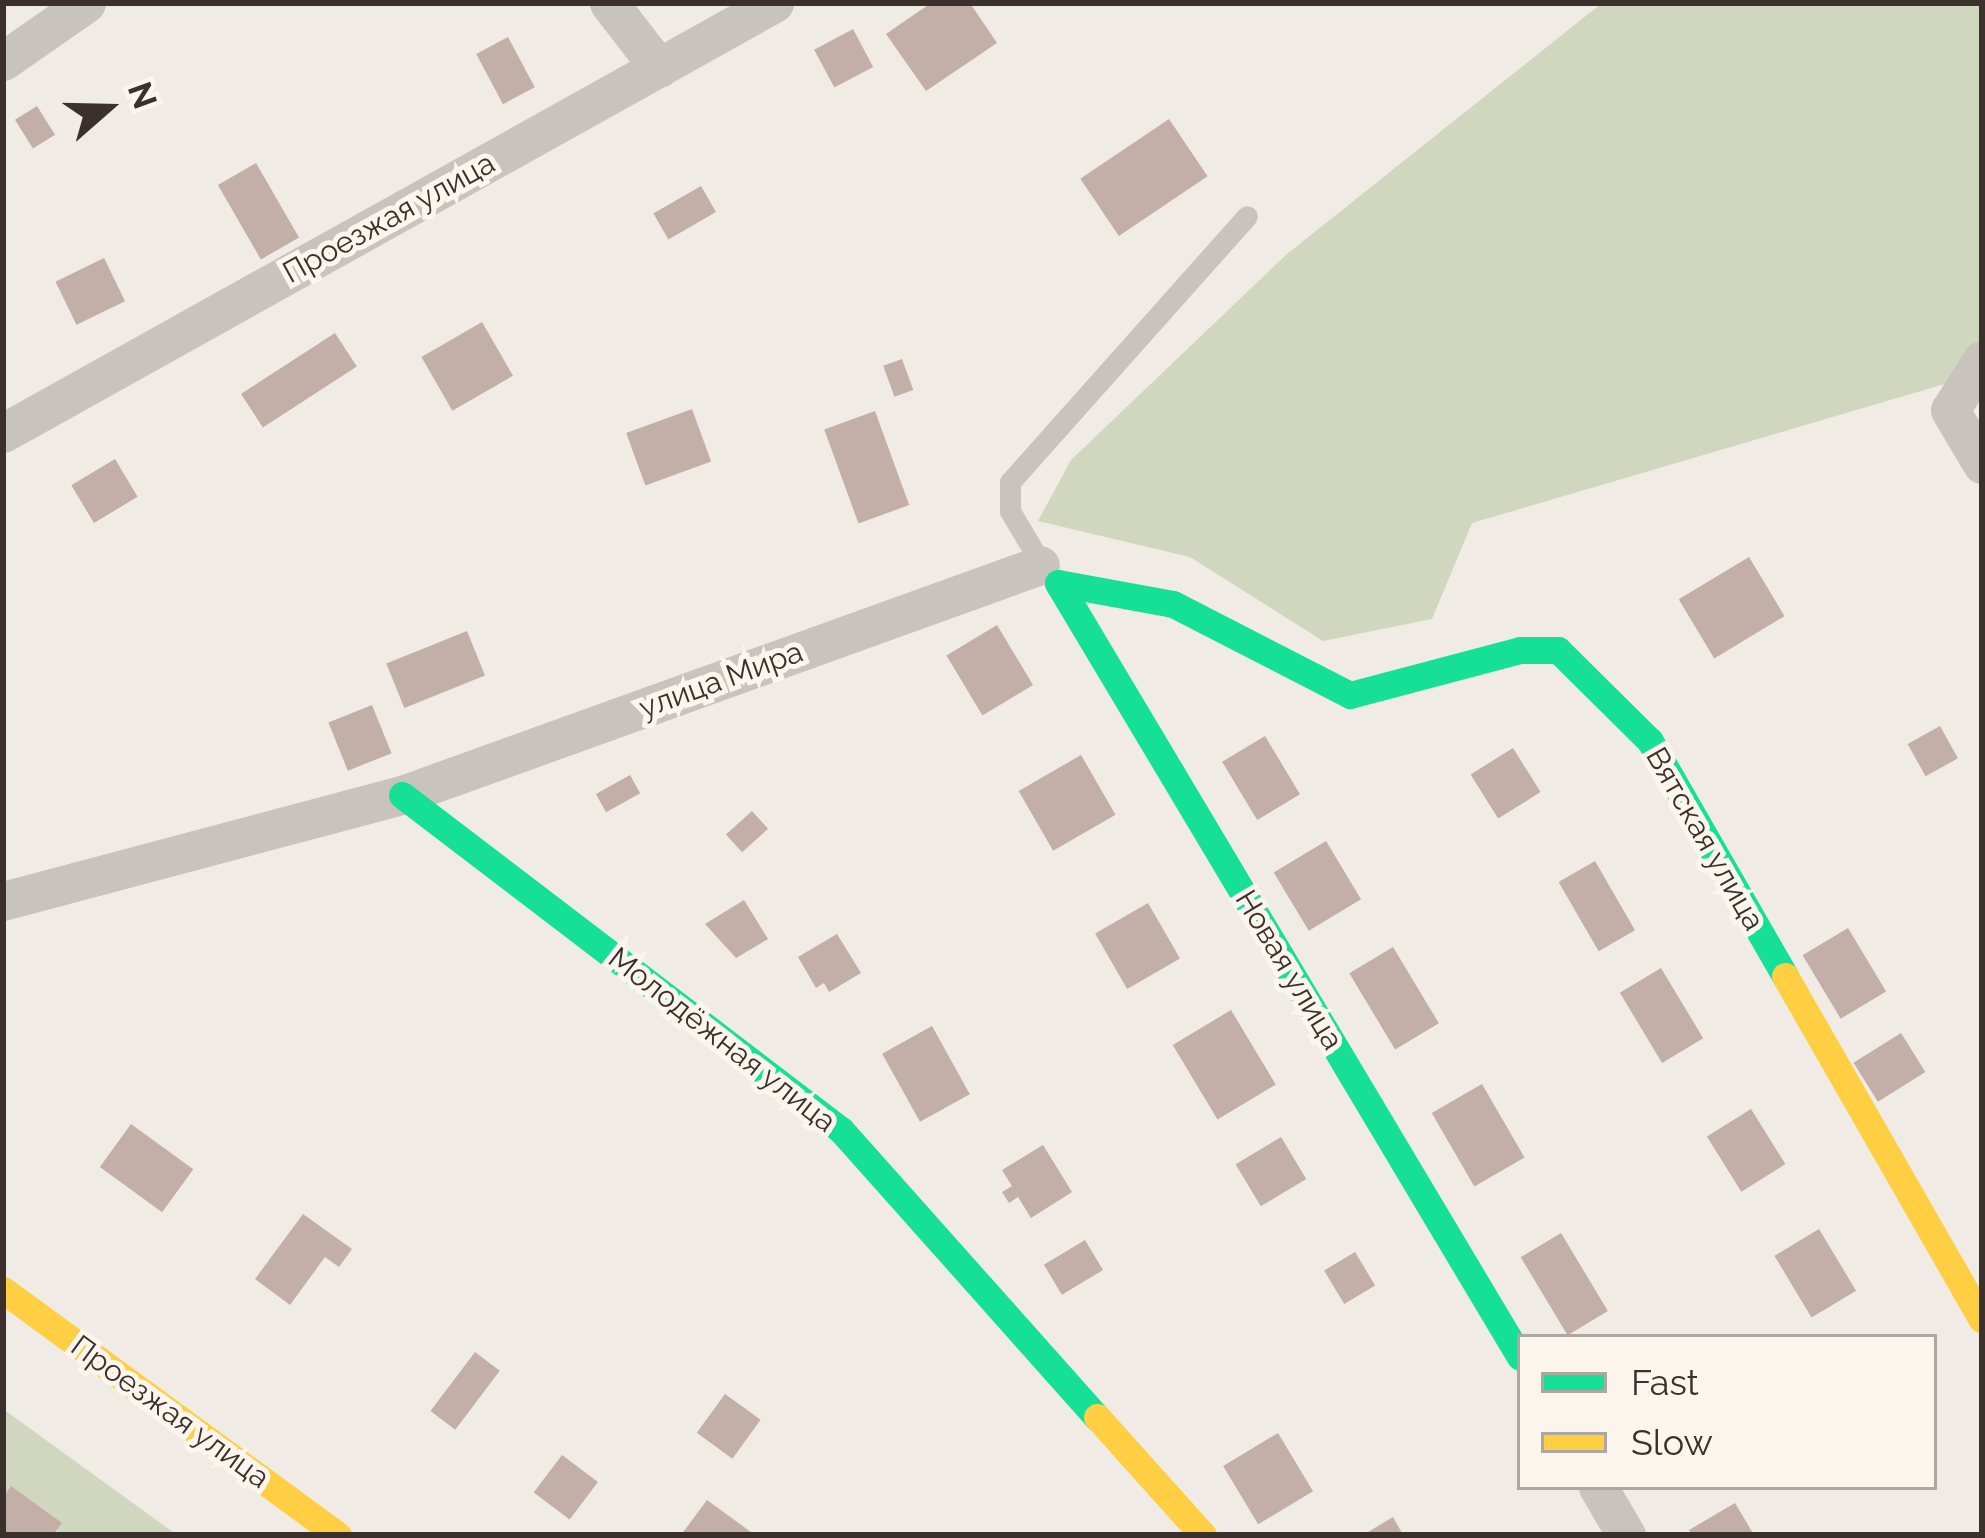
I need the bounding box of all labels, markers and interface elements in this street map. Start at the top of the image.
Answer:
north arrow [48,48,168,168]
text: N [120,77,165,114]
street label: Проезжая улица [277,145,501,291]
street label: улица Мира [634,634,808,726]
street label: Вятская улица [1638,741,1772,937]
street label: Новая улица [1227,883,1351,1057]
street label: Молодёжная улица [601,940,843,1140]
street label: Проезжая улица [63,1328,277,1496]
legend [1517,1334,1937,1490]
text: Fast [1631,1361,1699,1403]
text: Slow [1631,1421,1713,1463]

